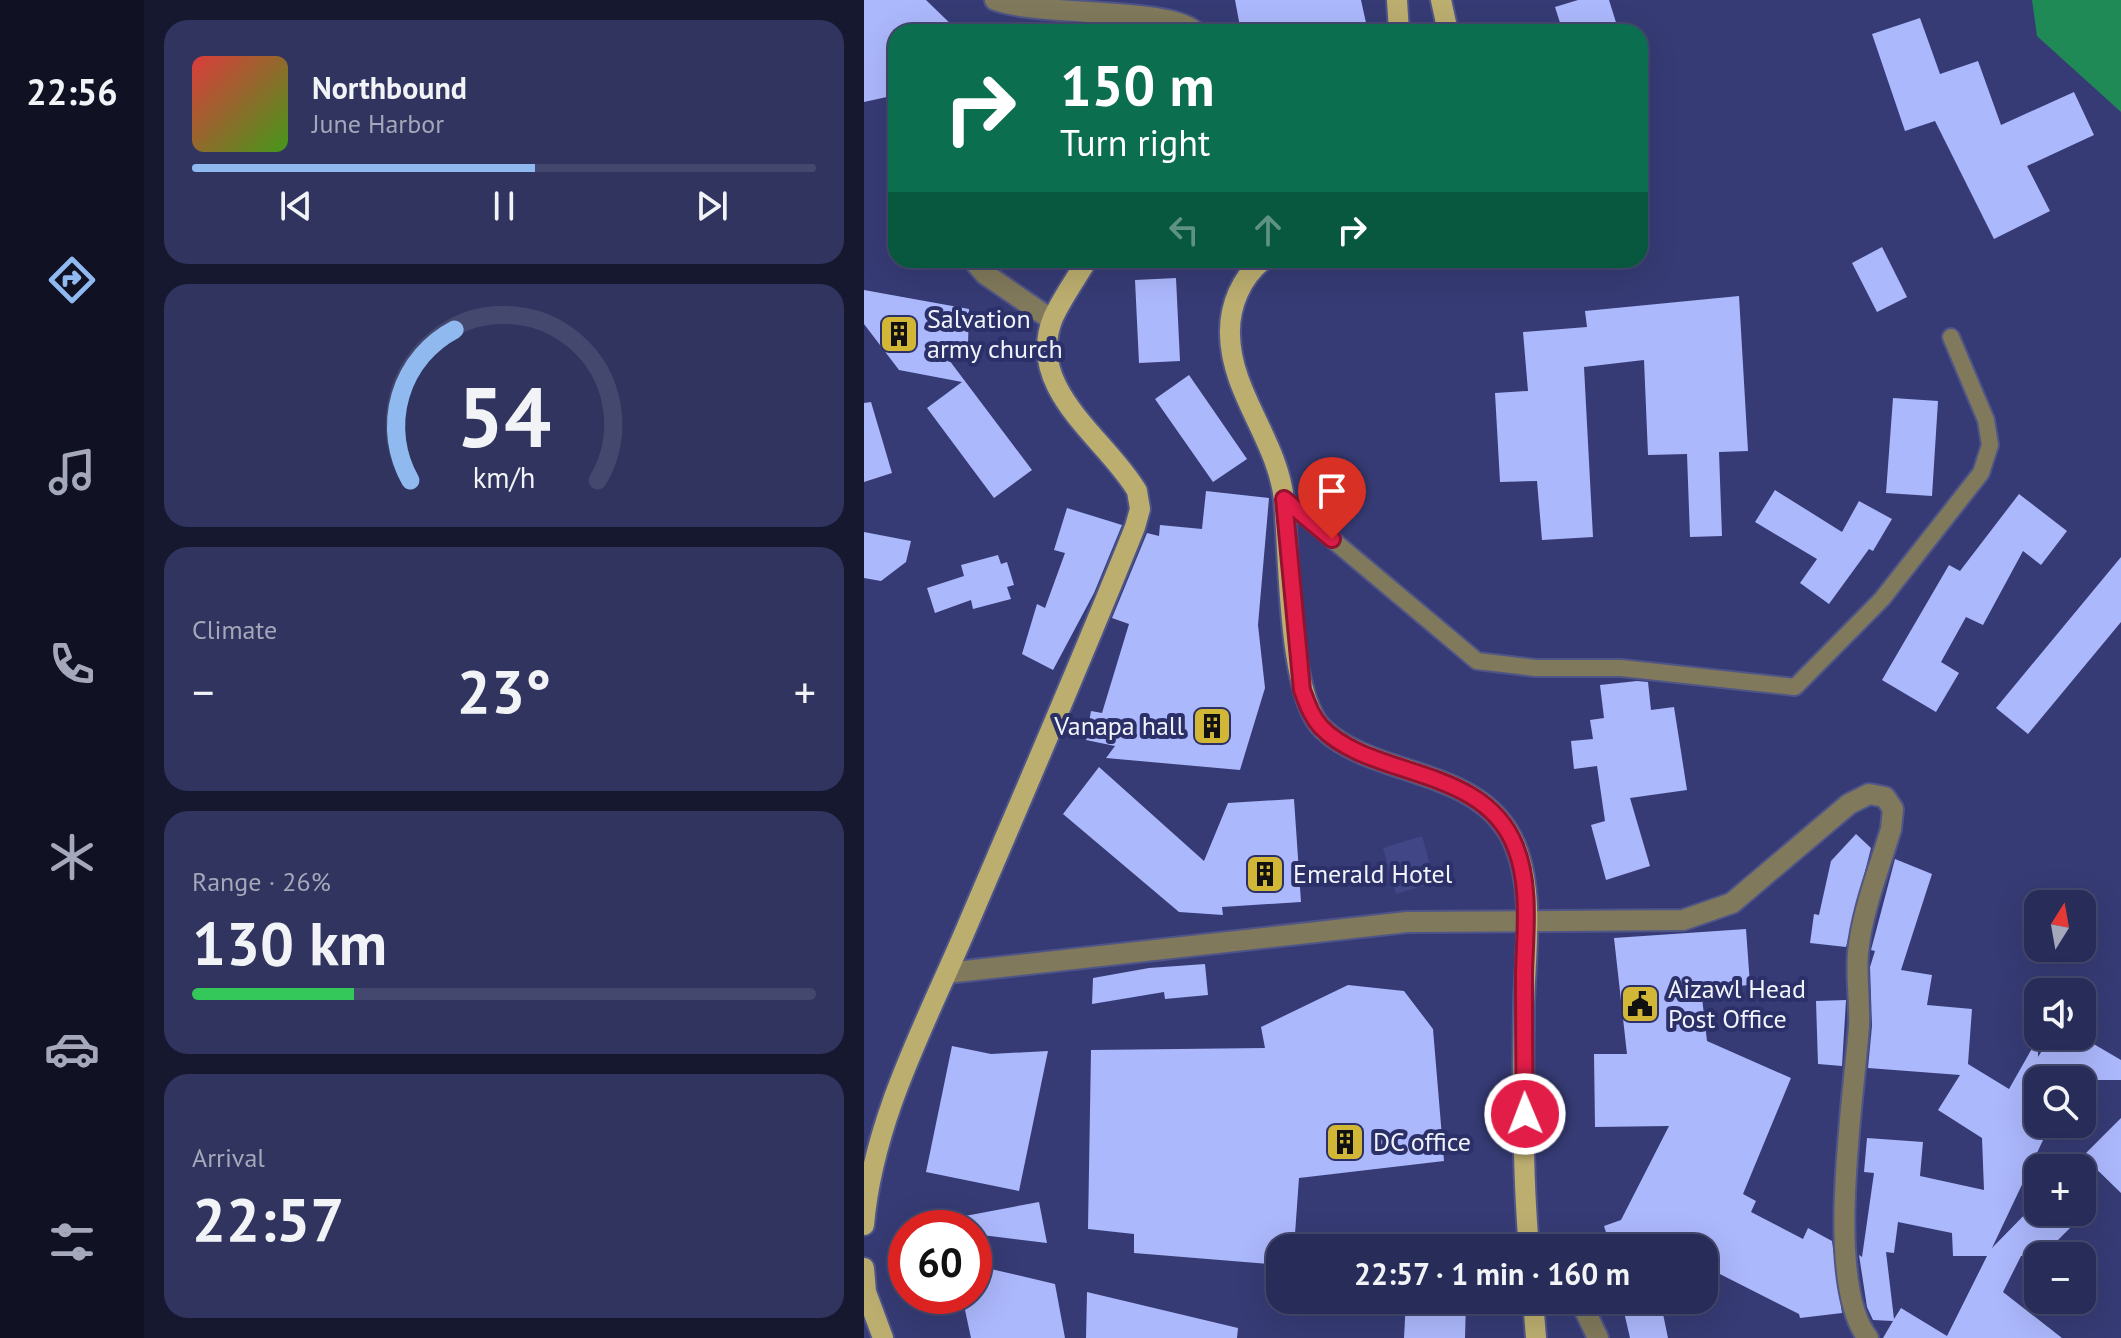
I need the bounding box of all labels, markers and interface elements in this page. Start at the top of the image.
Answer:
text: 150 m [1060,49,1215,121]
icon: right [928,56,1032,160]
text: 22:56 [26,68,118,115]
text: Northbound [312,68,467,107]
text: June Harbor [312,107,444,140]
text: Turn right [1060,119,1210,166]
icon: previous [274,184,318,228]
icon: pause [482,184,526,228]
icon: next [690,184,734,228]
icon: left [1162,208,1206,252]
icon: ahead [1246,208,1290,252]
icon: right [1330,208,1374,252]
icon: directions [44,252,100,308]
place label: Salvation army church [927,302,1063,365]
building icon: Salvation army church [878,313,920,355]
text: 54 [457,362,551,470]
icon: music [44,444,100,500]
pin [1298,457,1366,539]
text: km/h [473,460,535,497]
icon: arrive [1310,469,1354,513]
text: Climate [192,613,277,646]
icon: phone [44,636,100,692]
text: 23° [457,652,551,730]
text: − [192,663,214,720]
text: + [794,663,816,720]
building icon: Vanapa hall [1191,705,1233,747]
place label: Vanapa hall [1053,709,1184,742]
icon: climate [44,829,100,885]
building icon: Emerald Hotel [1244,853,1286,895]
place label: Emerald Hotel [1293,857,1453,890]
text: Range · 26% [192,865,331,898]
north arrow [2024,890,2096,962]
map controls [2024,890,2096,1314]
text: 130 km [192,904,387,982]
place label: Aizawl Head Post Office [1668,972,1806,1035]
button: sound [2024,978,2096,1050]
public building icon: Aizawl Head Post Office [1619,983,1661,1025]
icon: car [44,1021,100,1077]
button: search [2024,1066,2096,1138]
position arrow [1483,1072,1567,1156]
building icon: DC office [1324,1121,1366,1163]
place label: DC office [1373,1125,1471,1158]
text: Arrival [192,1141,265,1174]
button: + [2024,1154,2096,1226]
text: 22:57 [192,1180,344,1258]
speed limit sign: 60 [888,1210,992,1314]
icon: filters [44,1214,100,1270]
button: − [2024,1242,2096,1314]
text: 22:57 · 1 min · 160 m [1354,1254,1630,1293]

